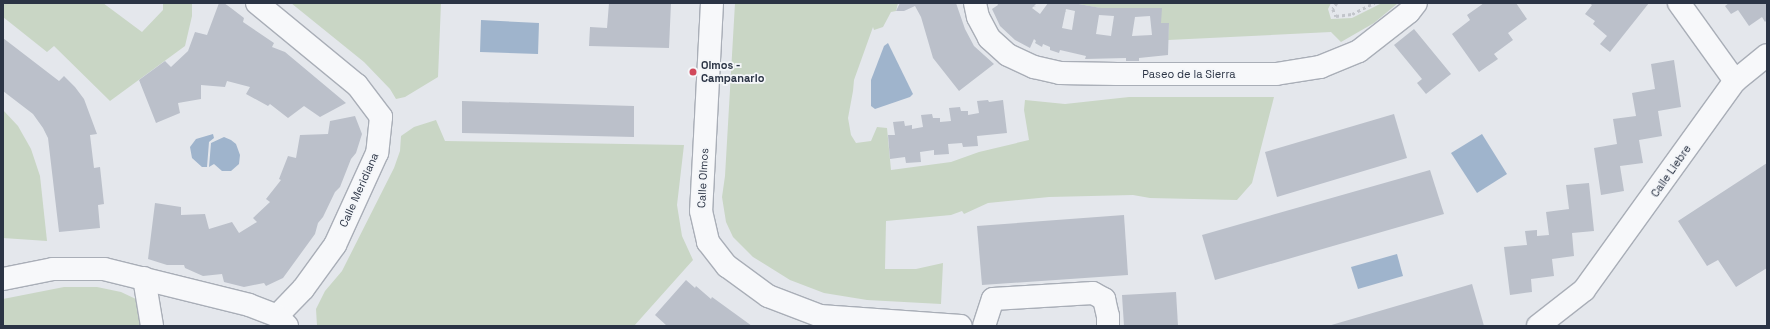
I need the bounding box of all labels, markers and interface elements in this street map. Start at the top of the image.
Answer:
place label: Olmos - Campanario [701,59,764,85]
marker: Olmos - Campanario [688,67,698,77]
street label: Paseo de la Sierra [1142,67,1236,81]
street label: Calle Liebre [1648,142,1694,200]
street label: Calle Olmos [695,148,711,208]
street label: Calle Meridiana [337,151,381,229]

